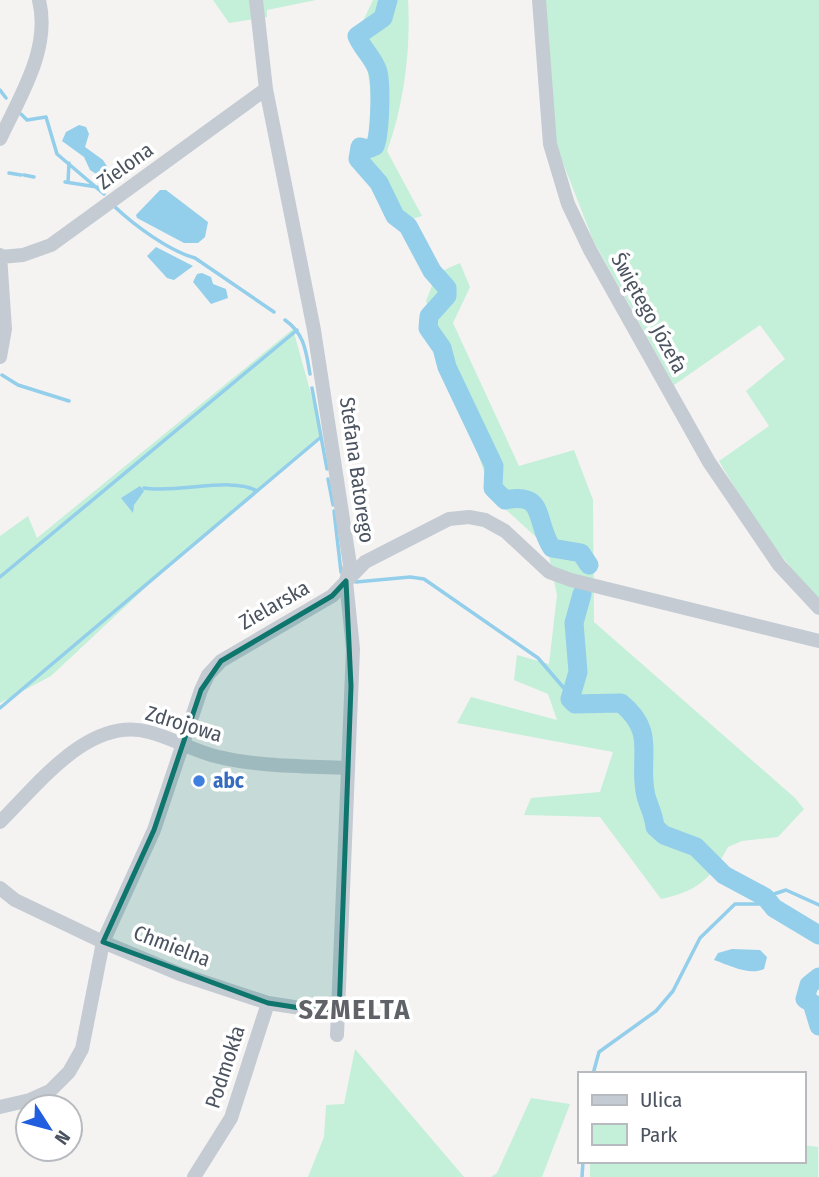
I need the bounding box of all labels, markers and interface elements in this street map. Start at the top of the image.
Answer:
street label: Zielona [92,137,158,195]
street label: Świętego Józefa [605,248,693,378]
street label: Stefana Batorego [334,395,380,545]
street label: Zielarska [234,574,314,636]
street label: Zdrojowa [143,700,225,748]
place label: abc [213,768,245,794]
marker: abc [191,773,207,789]
street label: Chmielna [130,919,214,973]
district label: SZMELTA [298,993,412,1026]
street label: Podmokła [199,1022,251,1112]
legend [578,1072,805,1163]
text: Ulica [640,1087,682,1113]
north arrow [14,1093,84,1163]
text: Park [640,1122,678,1148]
text: N [50,1126,75,1149]

